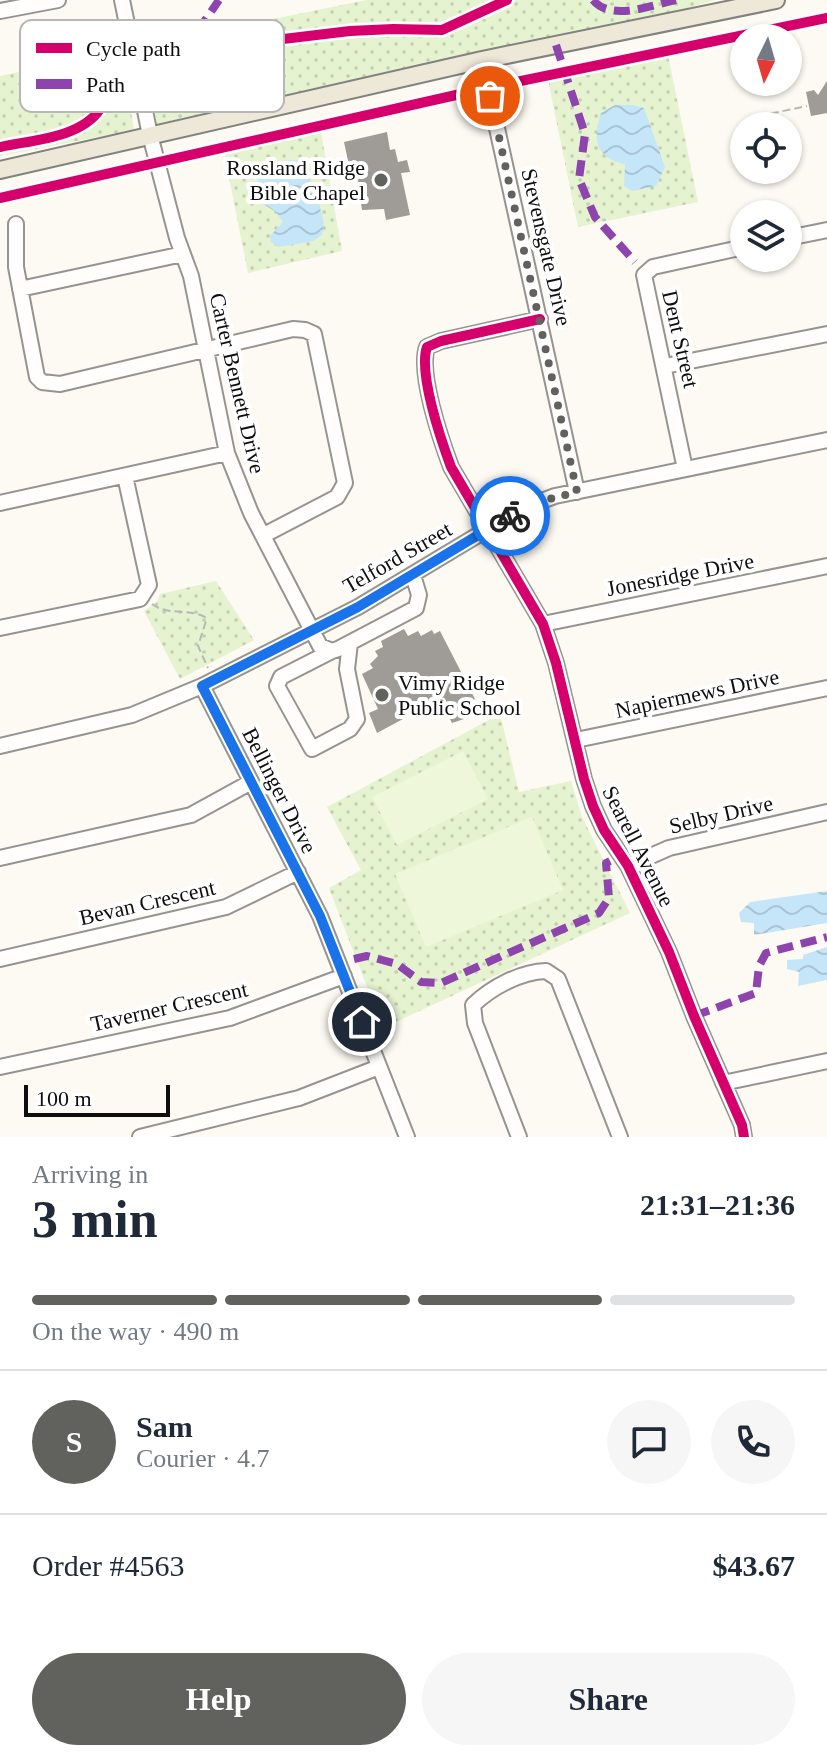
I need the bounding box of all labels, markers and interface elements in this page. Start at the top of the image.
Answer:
legend [20,20,284,112]
north arrow [730,24,802,96]
map controls [730,24,802,272]
text: Cycle path [86,36,181,61]
pin [456,62,524,130]
text: Path [86,72,125,97]
icon: bag [468,74,512,118]
button: locate [730,112,802,184]
place label: Rossland Ridge Bible Chapel [226,155,365,205]
street label: Stevensgate Drive [516,166,577,328]
marker: Rossland Ridge Bible Chapel [372,171,390,189]
button: layers [730,200,802,272]
street label: Dent Street [657,288,704,390]
street label: Carter Bennett Drive [205,290,270,476]
courier [470,476,550,556]
icon: bike [488,494,532,538]
street label: Telford Street [338,516,456,599]
street label: Jonesridge Drive [604,548,756,601]
street label: Napiermews Drive [613,664,781,723]
place label: Vimy Ridge Public School [398,670,521,720]
marker: Vimy Ridge Public School [373,686,391,704]
street label: Bellinger Drive [237,723,322,857]
street label: Searell Avenue [597,782,680,911]
street label: Selby Drive [667,790,775,839]
street label: Bevan Crescent [77,875,217,930]
street label: Taverner Crescent [88,976,250,1037]
pin [328,988,396,1056]
icon: home [340,1000,384,1044]
scale bar [24,1081,170,1117]
text: 100 m [36,1086,92,1111]
text: Arriving in [32,1160,148,1189]
text: 21:31–21:36 [640,1188,795,1221]
text: 3 min [32,1191,158,1248]
text: On the way · 490 m [32,1317,239,1346]
button: chat [607,1400,691,1484]
button: phone [711,1400,795,1484]
text: Sam [136,1410,193,1443]
text: S [66,1425,82,1458]
text: Courier · 4.7 [136,1444,270,1473]
text: Order #4563 [32,1549,184,1582]
text: $43.67 [713,1549,795,1582]
button: Help [32,1653,406,1745]
button: Share [422,1653,795,1745]

